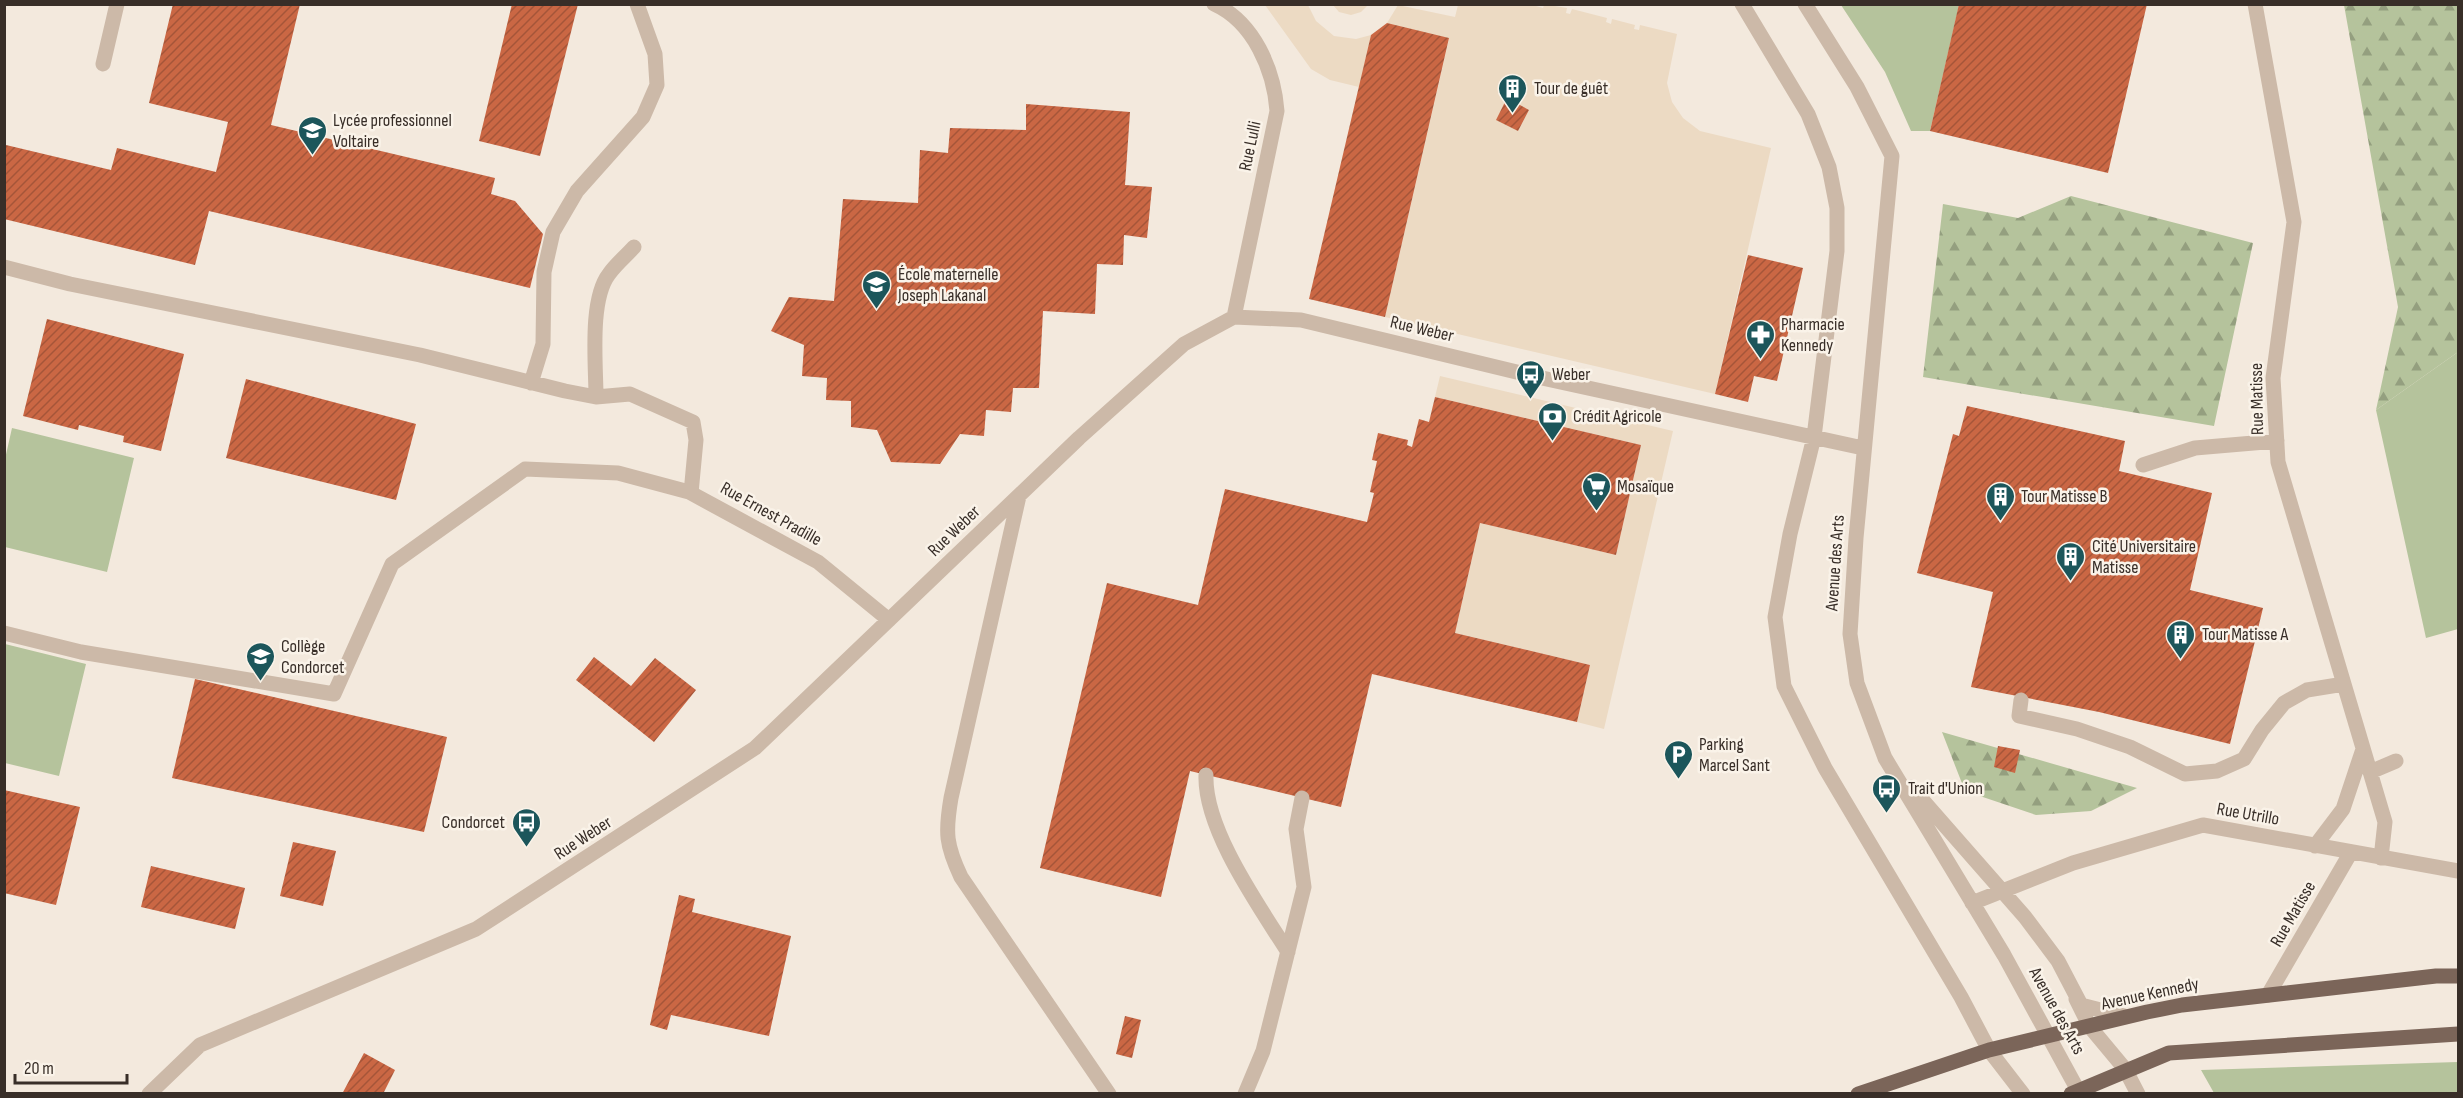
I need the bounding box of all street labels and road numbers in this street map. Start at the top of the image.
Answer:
street label: Rue Lulli [1234,119,1266,173]
street label: Rue Weber [1388,312,1456,346]
street label: Rue Matisse [2246,363,2268,435]
street label: Rue Ernest Pradille [717,478,825,550]
street label: Rue Weber [924,501,984,561]
street label: Avenue des Arts [1821,514,1849,613]
street label: Rue Utrillo [2215,798,2281,830]
street label: Rue Weber [550,812,616,864]
street label: Rue Matisse [2266,877,2320,951]
street label: Avenue des Arts [2024,963,2090,1058]
street label: Avenue Kennedy [2098,973,2201,1015]

